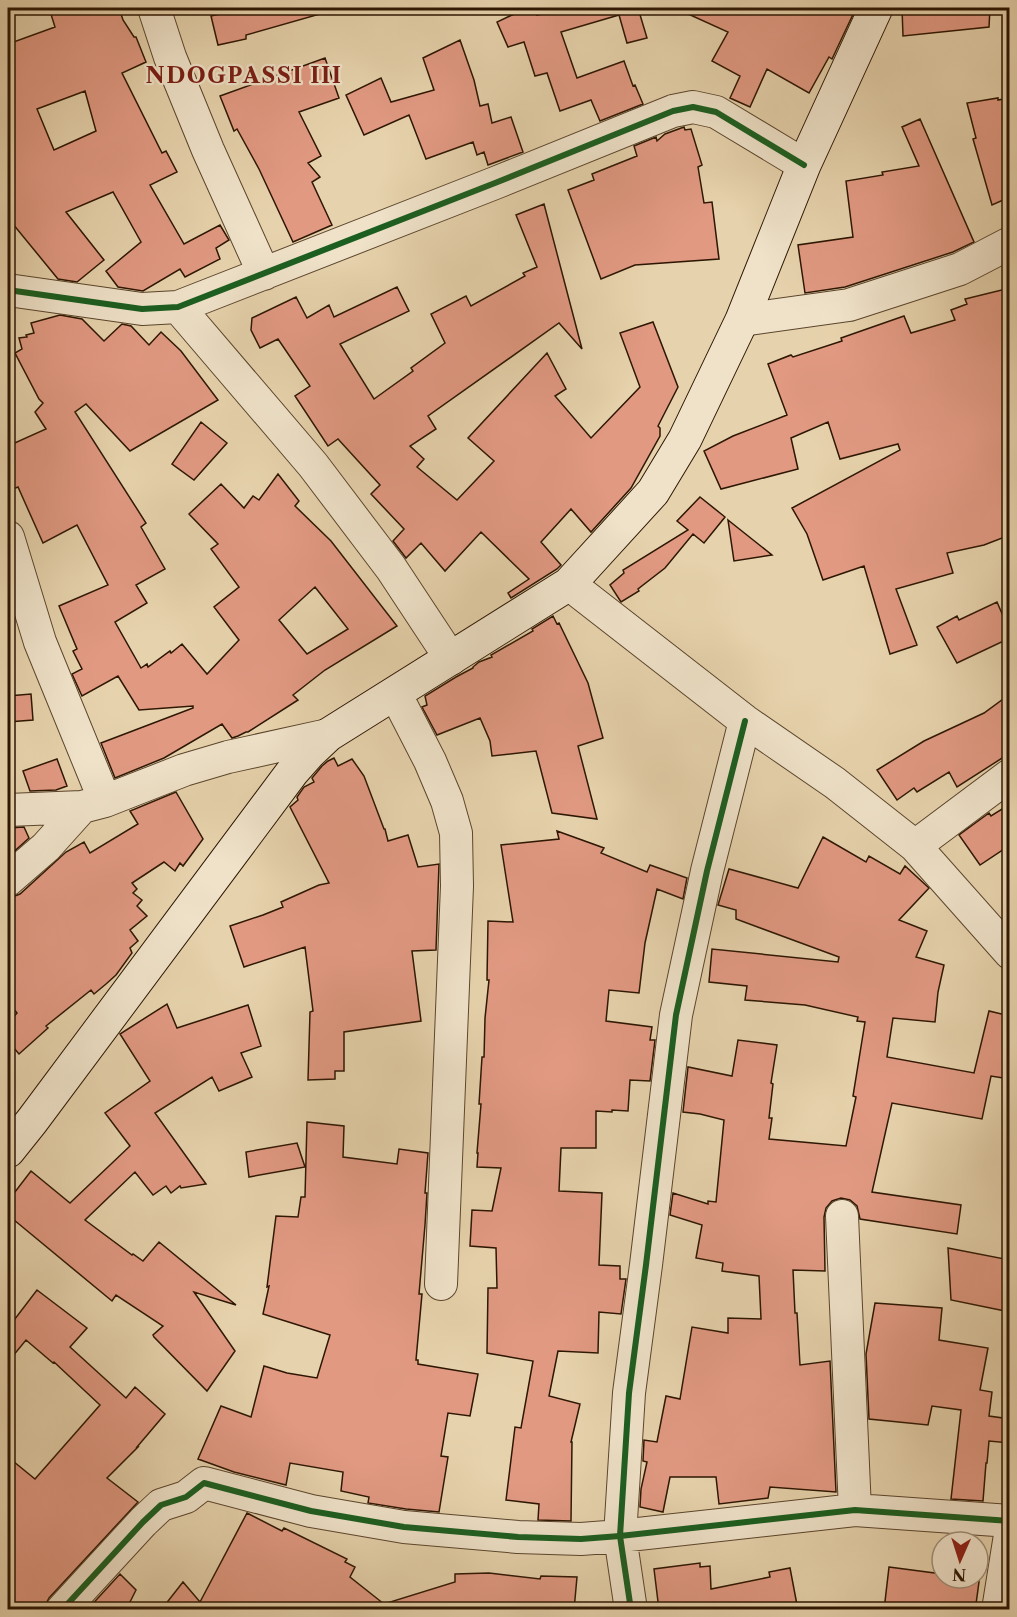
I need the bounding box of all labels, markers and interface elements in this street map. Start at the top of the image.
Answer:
district label: NDOGPASSI III [146,62,342,89]
north arrow [930,1530,990,1590]
text: N [952,1565,967,1585]

